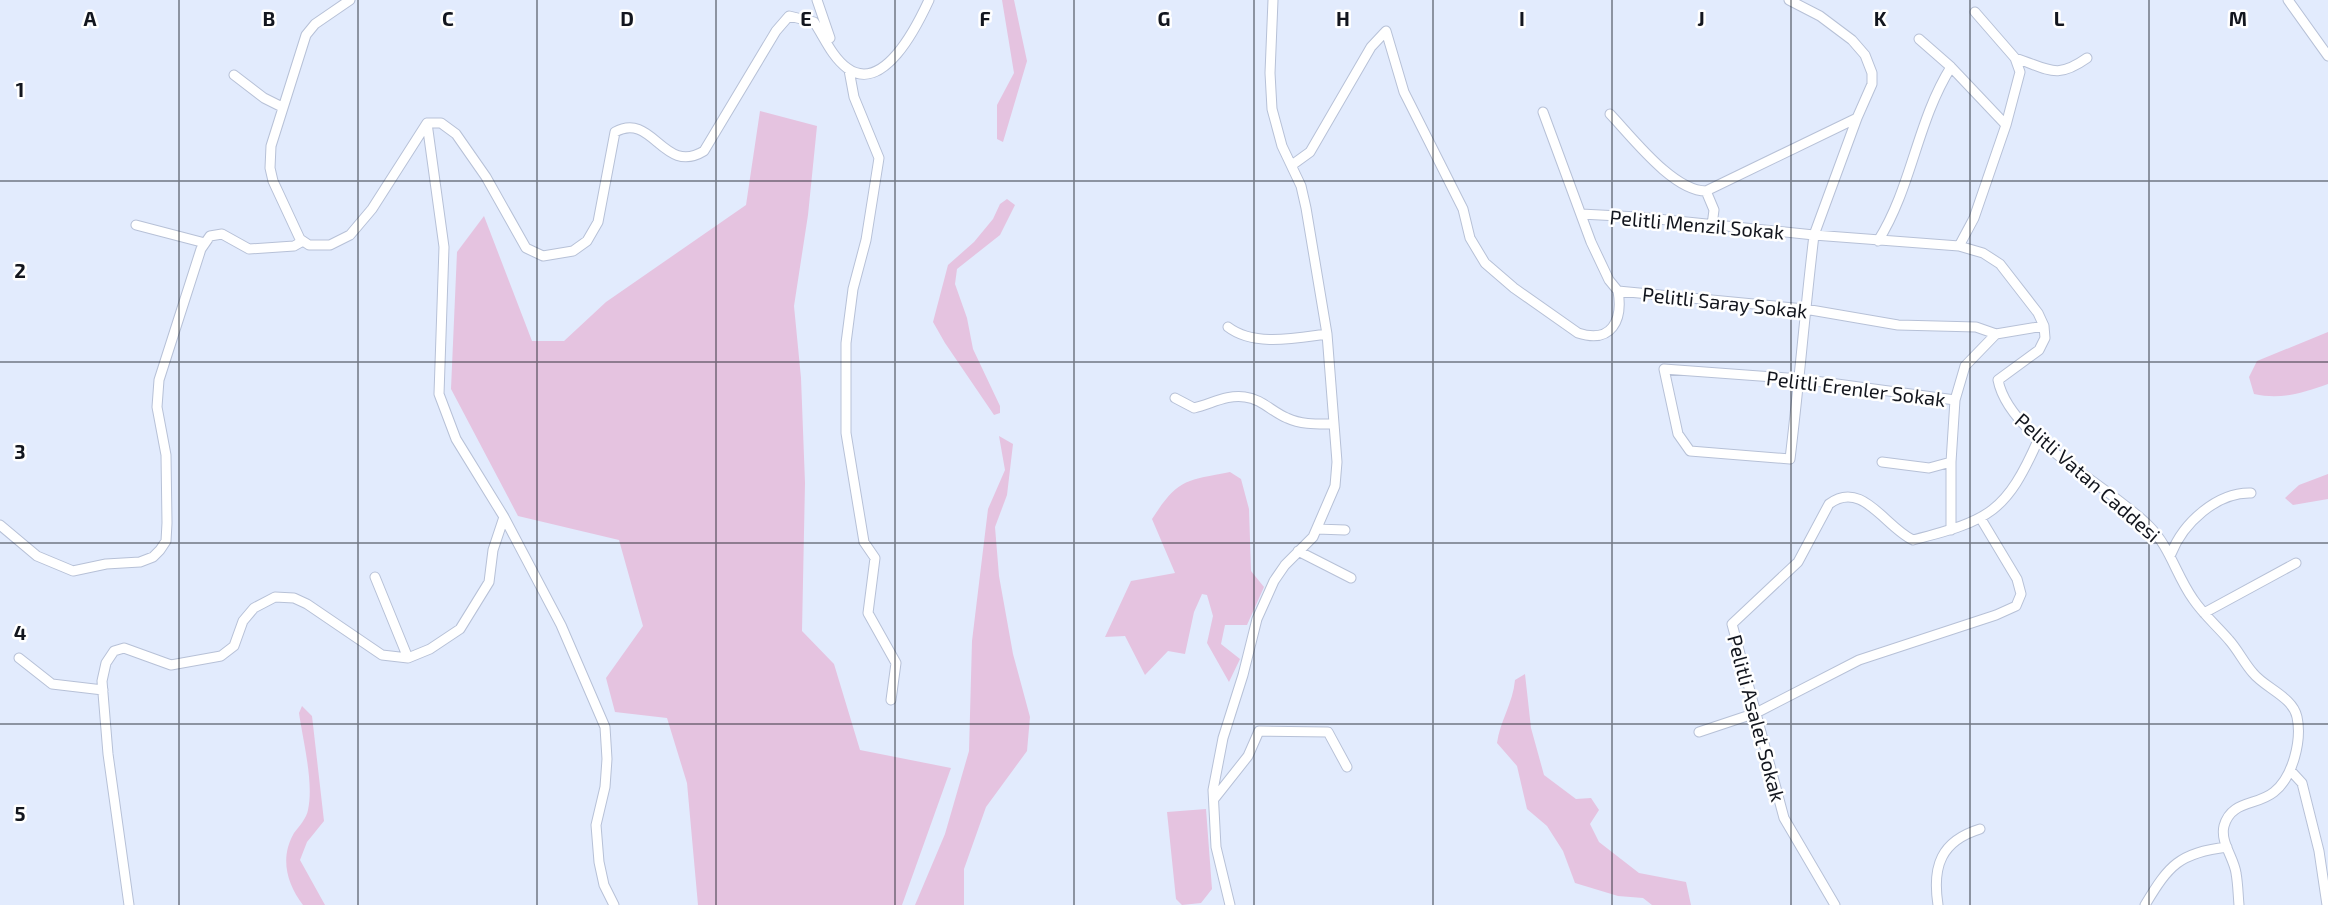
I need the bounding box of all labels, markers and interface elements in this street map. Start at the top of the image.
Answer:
text: A [83,6,97,30]
text: B [263,6,275,30]
text: C [442,6,454,30]
text: D [620,6,634,30]
text: E [800,6,812,30]
text: F [979,6,991,30]
text: G [1158,6,1170,30]
text: H [1336,6,1350,30]
text: I [1519,6,1525,30]
text: J [1697,6,1705,30]
text: K [1874,6,1887,30]
text: L [2054,6,2065,30]
text: M [2229,6,2247,30]
text: 1 [16,77,24,101]
street label: Pelitli Menzil Sokak [1609,204,1785,244]
text: 2 [14,258,26,282]
street label: Pelitli Saray Sokak [1641,281,1809,323]
street label: Pelitli Erenler Sokak [1765,365,1947,411]
street label: Pelitli Vatan Caddesi [2011,407,2165,547]
text: 3 [14,439,26,463]
text: 4 [14,620,27,644]
street label: Pelitli Asalet Sokak [1723,632,1791,804]
text: 5 [14,801,26,825]

